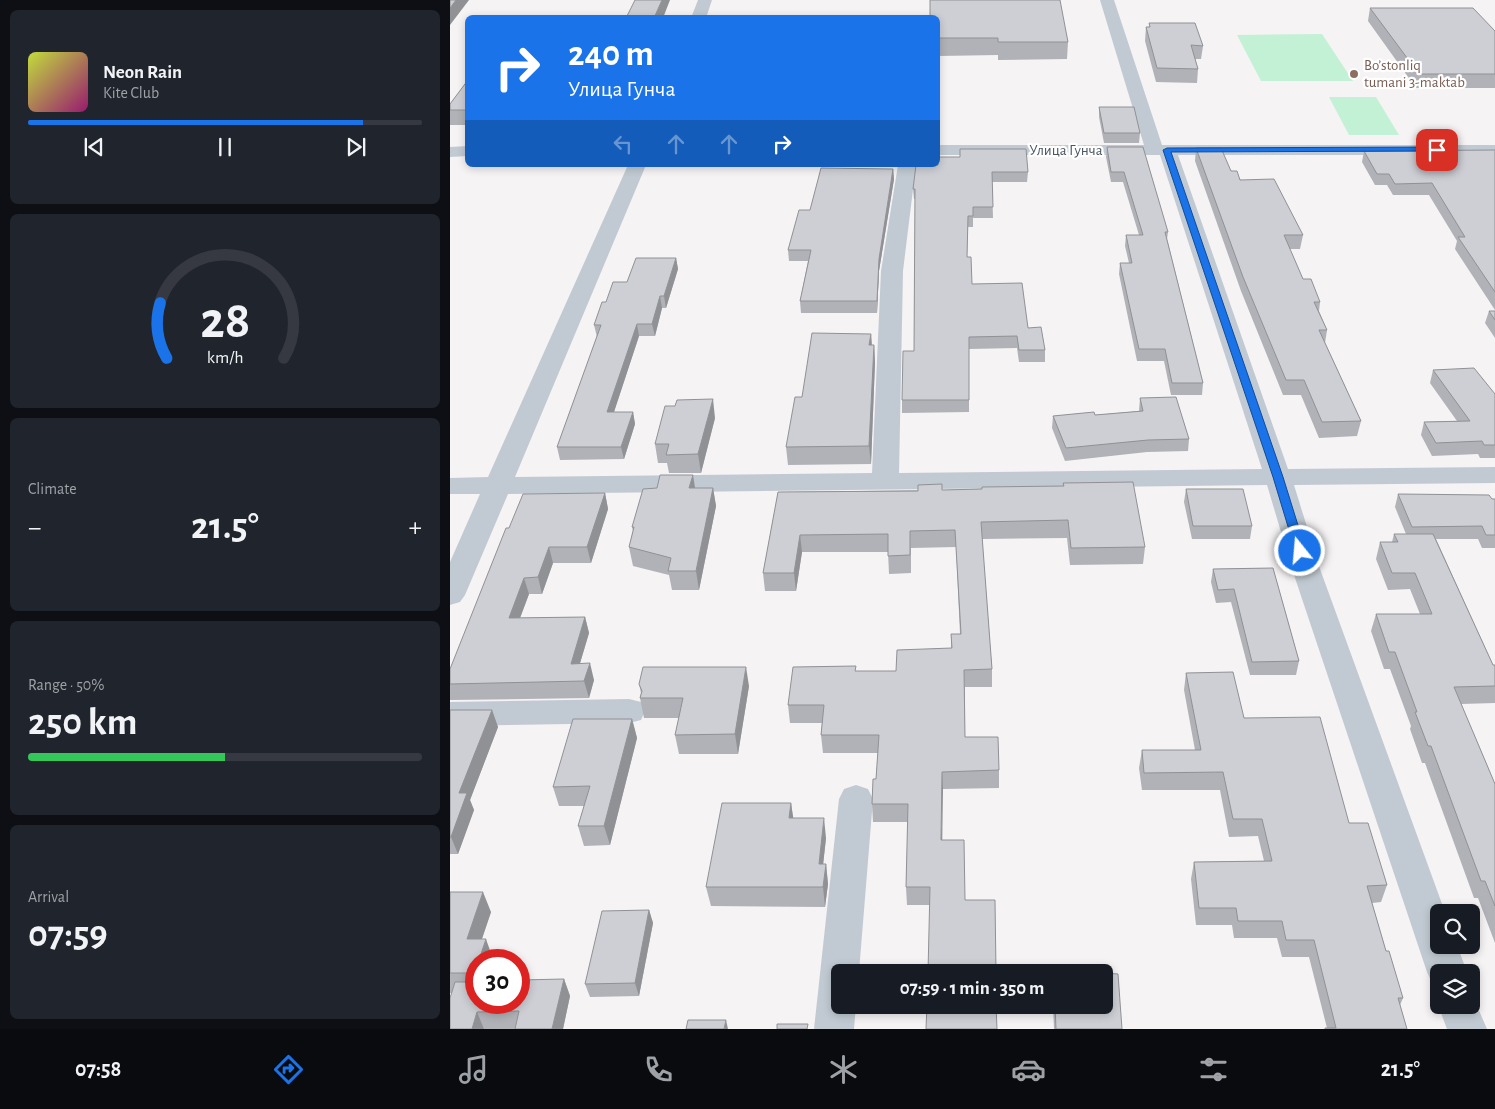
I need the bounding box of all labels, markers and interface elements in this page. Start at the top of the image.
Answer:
icon: right [485,35,550,100]
text: 240 m [568,37,654,72]
place label: Bo’stonliq tumani 3-maktab [1364,58,1465,90]
text: Neon Rain [103,63,182,82]
marker: Bo’stonliq tumani 3-maktab [1348,68,1360,80]
text: Улица Гунча [568,78,675,100]
text: Kite Club [103,85,159,101]
pin [1416,129,1458,171]
icon: left [609,130,637,158]
icon: ahead [662,130,690,158]
icon: ahead [715,130,743,158]
icon: right [768,130,796,158]
icon: previous [80,133,108,161]
icon: pause [211,133,239,161]
icon: next [342,133,370,161]
icon: arrive [1423,136,1451,164]
street label: Улица Гунча [1029,143,1103,158]
text: 28 [200,295,250,347]
text: km/h [207,349,243,367]
text: Climate [28,481,77,497]
text: 21.5° [191,508,259,546]
text: − [28,514,41,542]
text: + [409,514,422,542]
position arrow [1273,524,1325,576]
text: Range · 50% [28,677,104,693]
text: 250 km [28,704,137,742]
text: Arrival [28,889,69,905]
map controls [1430,904,1480,1014]
button: search [1430,904,1480,954]
text: 07:59 [28,916,108,954]
speed limit sign: 30 [465,949,530,1014]
button: layers [1430,964,1480,1014]
text: 07:59 · 1 min · 350 m [900,979,1044,998]
icon: directions [271,1052,306,1087]
icon: music [456,1052,491,1087]
icon: phone [641,1052,676,1087]
icon: climate [826,1052,861,1087]
icon: car [1011,1052,1046,1087]
icon: filters [1196,1052,1231,1087]
text: 07:58 [75,1058,121,1080]
text: 21.5° [1381,1058,1420,1080]

